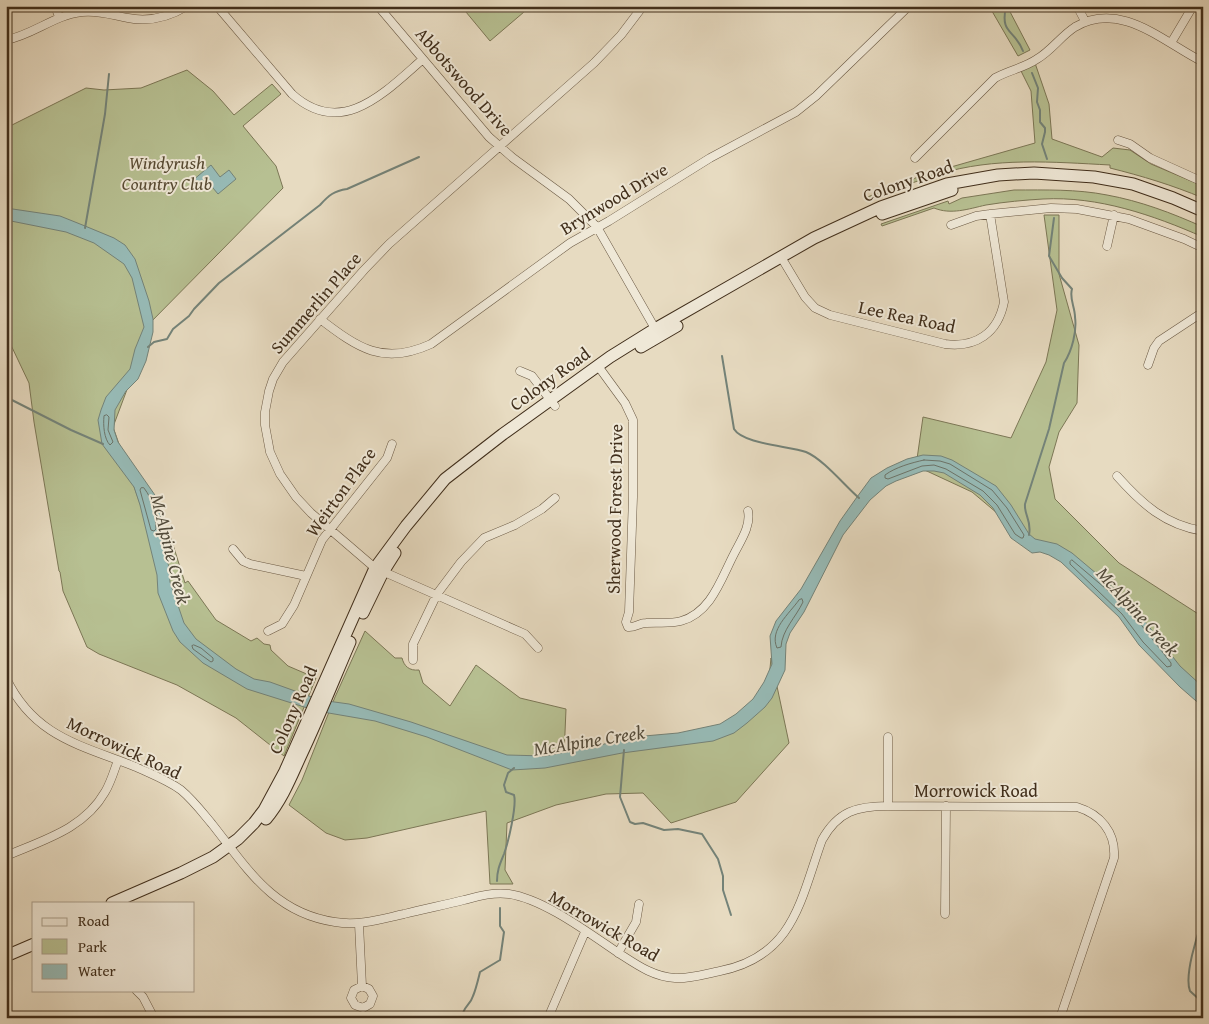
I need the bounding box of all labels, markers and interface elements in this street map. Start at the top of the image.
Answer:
street label: Abbotswood Drive [409,21,520,142]
park label: Windyrush Country Club [122,149,213,197]
street label: Colony Road [859,152,957,209]
street label: Brynwood Drive [555,156,673,241]
street label: Summerlin Place [264,246,368,360]
street label: Lee Rea Road [856,293,958,340]
street label: Colony Road [504,340,596,417]
street label: Sherwood Forest Drive [600,424,629,594]
street label: Weirton Place [299,441,382,542]
water label: McAlpine Creek [144,491,198,607]
water label: McAlpine Creek [1090,560,1186,662]
street label: Colony Road [261,661,324,758]
street label: Morrowick Road [62,709,186,786]
water label: McAlpine Creek [531,717,647,763]
street label: Morrowick Road [914,777,1038,804]
street label: Morrowick Road [544,883,665,968]
legend [32,902,195,992]
text: Road [78,910,109,931]
text: Park [78,936,107,957]
text: Water [78,960,116,981]

